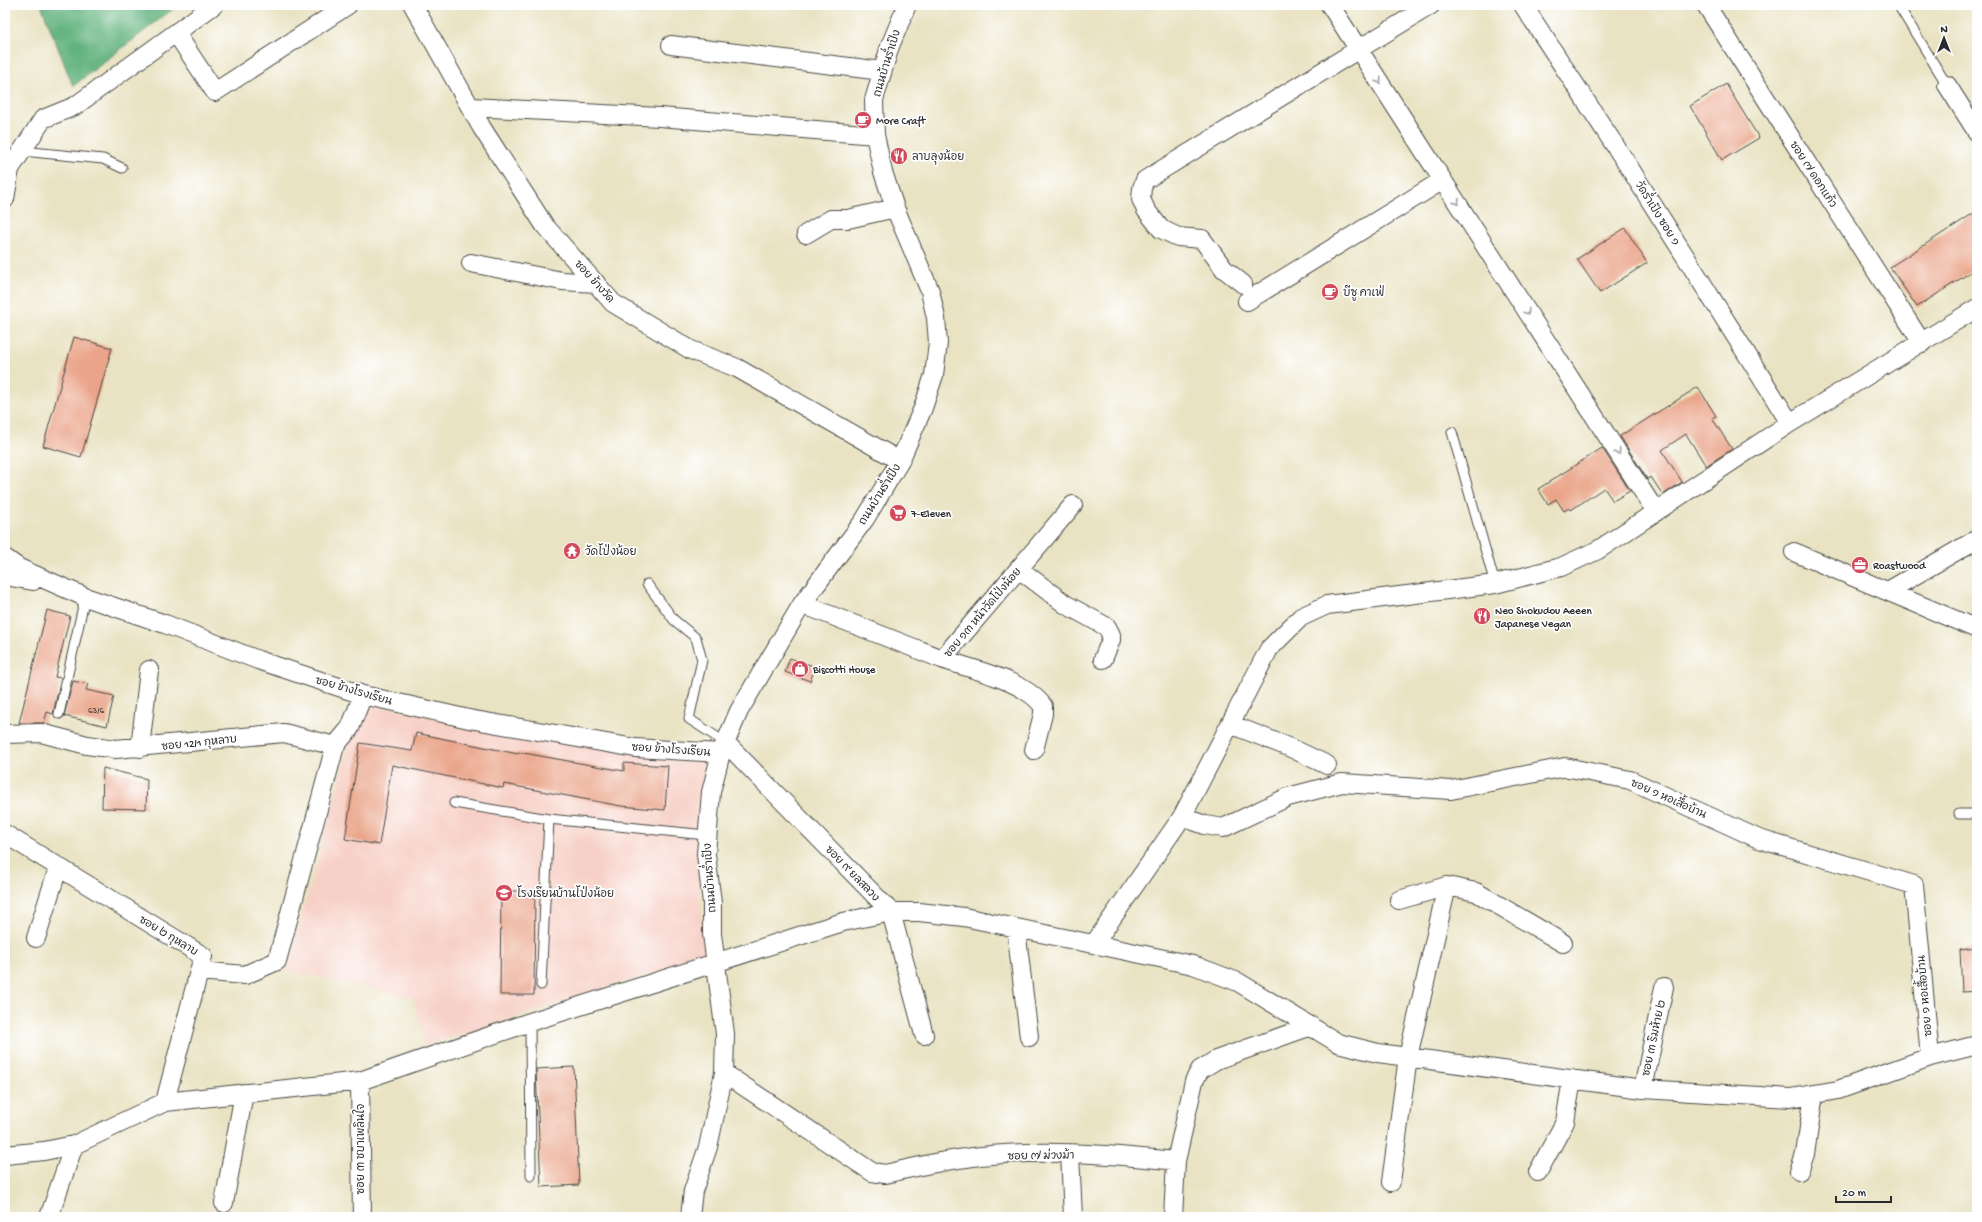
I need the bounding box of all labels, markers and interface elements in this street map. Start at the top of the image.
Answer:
north arrow [1924,18,1964,58]
text: N [1940,24,1948,36]
street label: ถนนบ้านร่ำเปิง [865,27,904,99]
one-way arrow [1375,77,1382,84]
cafe icon: More Craft [853,110,873,130]
place label: More Craft [876,115,927,128]
street label: ซอย ๗ ดอกแก้ว [1786,138,1841,210]
restaurant icon: ลาบลุงน้อย [889,146,909,166]
place label: ลาบลุงน้อย [912,149,964,165]
street label: วัดร่ำเปิง ซอย ๑ [1632,176,1687,249]
one-way arrow [1453,198,1460,205]
street label: ซอย ข้างวัด [571,257,618,306]
cafe icon: บีซู คาเฟ่ [1320,282,1340,302]
place label: บีซู คาเฟ่ [1343,284,1384,301]
one-way arrow [1523,308,1530,315]
one-way arrow [1613,448,1620,455]
street label: ถนนบ้านร่ำเปิง [851,459,904,528]
supermarket icon: 7-Eleven [888,503,908,523]
place label: 7-Eleven [910,509,952,521]
temple icon: วัดโป่งน้อย [562,541,582,561]
place label: วัดโป่งน้อย [585,543,637,559]
office icon: Roastwood [1850,555,1870,575]
place label: Roastwood [1873,561,1927,573]
street label: ซอย ๑๓ หน้าวัดโป่งน้อย [939,564,1025,660]
restaurant icon: Neo Shokudou Aeeen Japanese Vegan [1472,606,1492,626]
place label: Neo Shokudou Aeeen Japanese Vegan [1495,606,1592,631]
shop icon: Biscotti House [790,659,810,679]
place label: Biscotti House [812,665,876,677]
street label: ซอย ข้างโรงเรียน [314,671,395,709]
house number: 63/6 [88,706,104,717]
street label: ซอย 12/1 กุหลาบ [161,734,238,755]
street label: ซอย ข้างโรงเรียน [631,738,712,760]
street label: ซอย ๑ หอเสื้อบ้าน [1628,771,1711,822]
street label: ถนนบ้านร่ำเปิง [696,843,719,913]
street label: ซอย ๙ ยลสลวง [822,844,881,904]
school or university icon: โรงเรียนบ้านโป่งน้อย [494,883,514,903]
place label: โรงเรียนบ้านโป่งน้อย [517,885,614,901]
street label: ซอย ๒ กุหลาบ [136,913,201,960]
street label: ซอย ๑ หอเสื้อบ้าน [1909,954,1936,1038]
street label: ซอย ๓ ริมห้าย ๒ [1638,998,1669,1078]
street label: ซอย ๓ ชบาเพลินใจ [352,1104,368,1194]
street label: ซอย ๗ ม่วงม้า [1007,1146,1075,1164]
scale bar [1836,1178,1891,1204]
text: 20 m [1842,1187,1867,1201]

